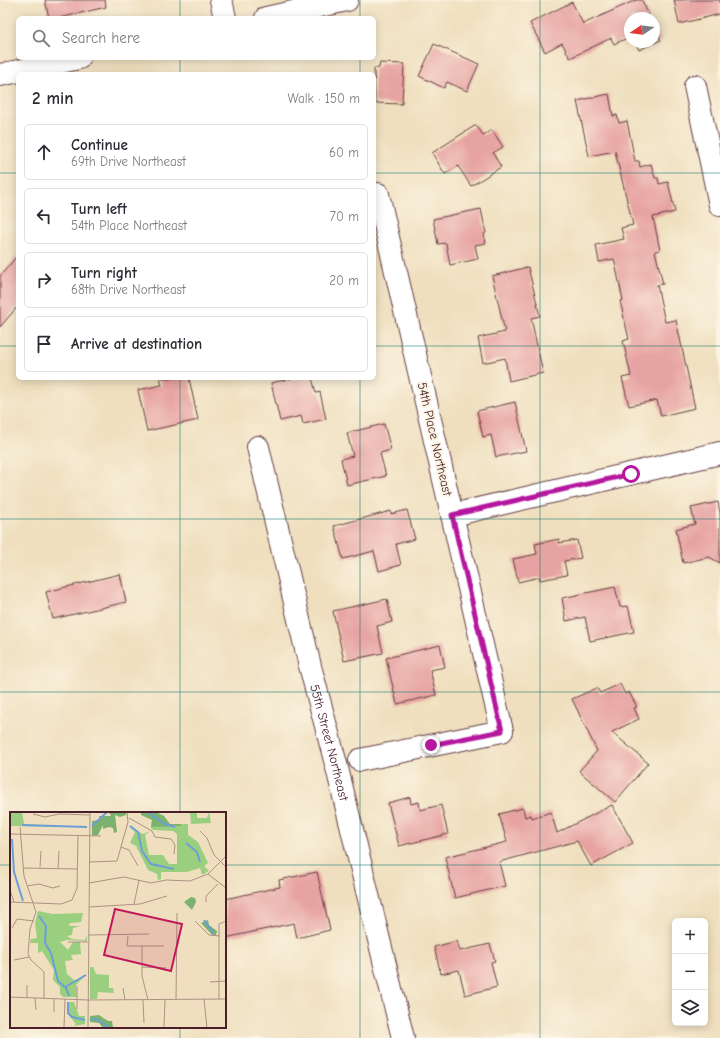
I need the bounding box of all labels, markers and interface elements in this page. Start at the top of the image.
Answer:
north arrow [624,12,660,48]
search box [16,16,376,60]
icon: search [30,27,52,49]
text: Search here [62,29,140,47]
text: 2 min [32,89,73,108]
text: Walk · 150 m [288,91,360,106]
text: Continue [71,136,128,154]
icon: ahead [33,141,55,163]
text: 60 m [329,145,359,160]
text: 69th Drive Northeast [71,154,186,169]
text: Turn left [71,200,127,218]
icon: left [33,205,55,227]
text: 70 m [330,209,359,224]
text: 54th Place Northeast [71,218,187,233]
text: Turn right [71,264,137,282]
icon: right [33,269,55,291]
text: 20 m [329,273,359,288]
text: 68th Drive Northeast [71,282,186,297]
icon: arrive [33,333,55,355]
text: Arrive at destination [71,335,202,353]
street label: 54th Place Northeast [415,381,456,498]
route start [622,465,640,483]
street label: 55th Street Northeast [308,682,352,803]
route end [422,736,440,754]
inset map [10,812,226,1028]
map controls [672,918,708,1026]
button: + [672,918,708,954]
button: − [672,954,708,990]
button: layers [672,990,708,1026]

